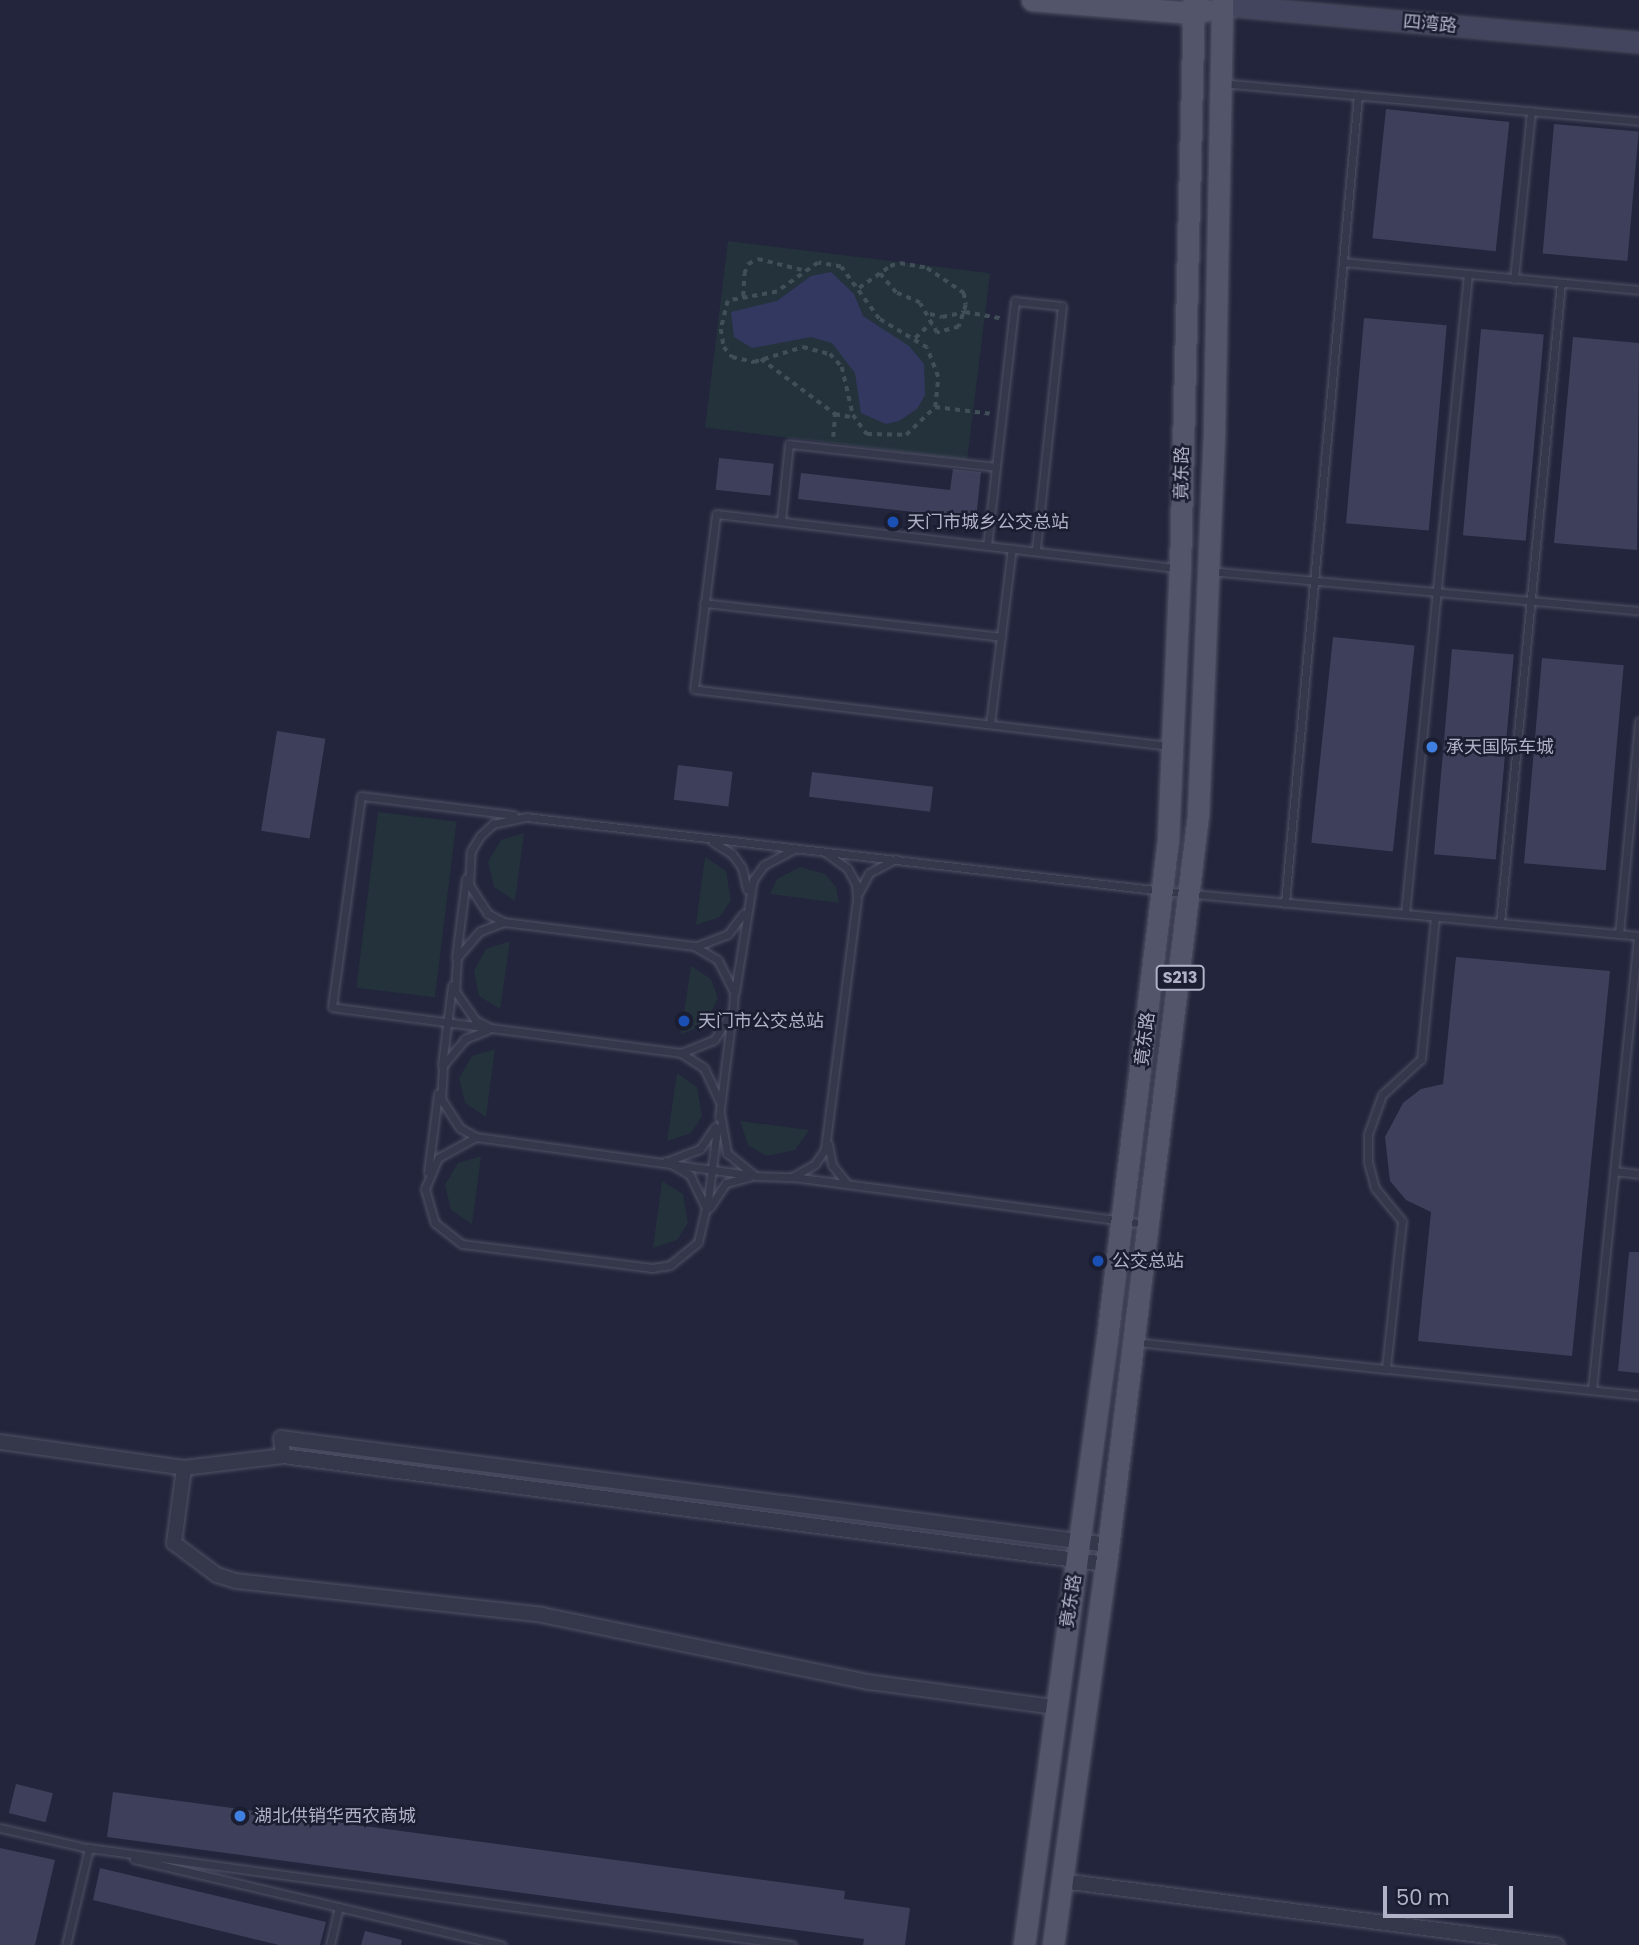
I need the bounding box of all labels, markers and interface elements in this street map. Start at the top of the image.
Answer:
street label: 四湾路 [1402,11,1458,37]
street label: 竟东路 [1171,446,1193,500]
place label: 天门市城乡公交总站 [907,511,1069,533]
marker: 天门市城乡公交总站 [885,514,901,530]
place label: 承天国际车城 [1446,736,1554,758]
marker: 承天国际车城 [1424,739,1440,755]
road number: S213 [1156,966,1204,990]
place label: 天门市公交总站 [698,1010,824,1032]
street label: 竟东路 [1131,1011,1159,1067]
marker: 天门市公交总站 [676,1013,692,1029]
place label: 公交总站 [1112,1250,1184,1272]
marker: 公交总站 [1090,1253,1106,1269]
street label: 竟东路 [1056,1573,1086,1629]
place label: 湖北供销华西农商城 [254,1805,416,1827]
marker: 湖北供销华西农商城 [232,1808,248,1824]
scale bar [1387,1871,1516,1915]
text: 50 m [1396,1883,1450,1912]

